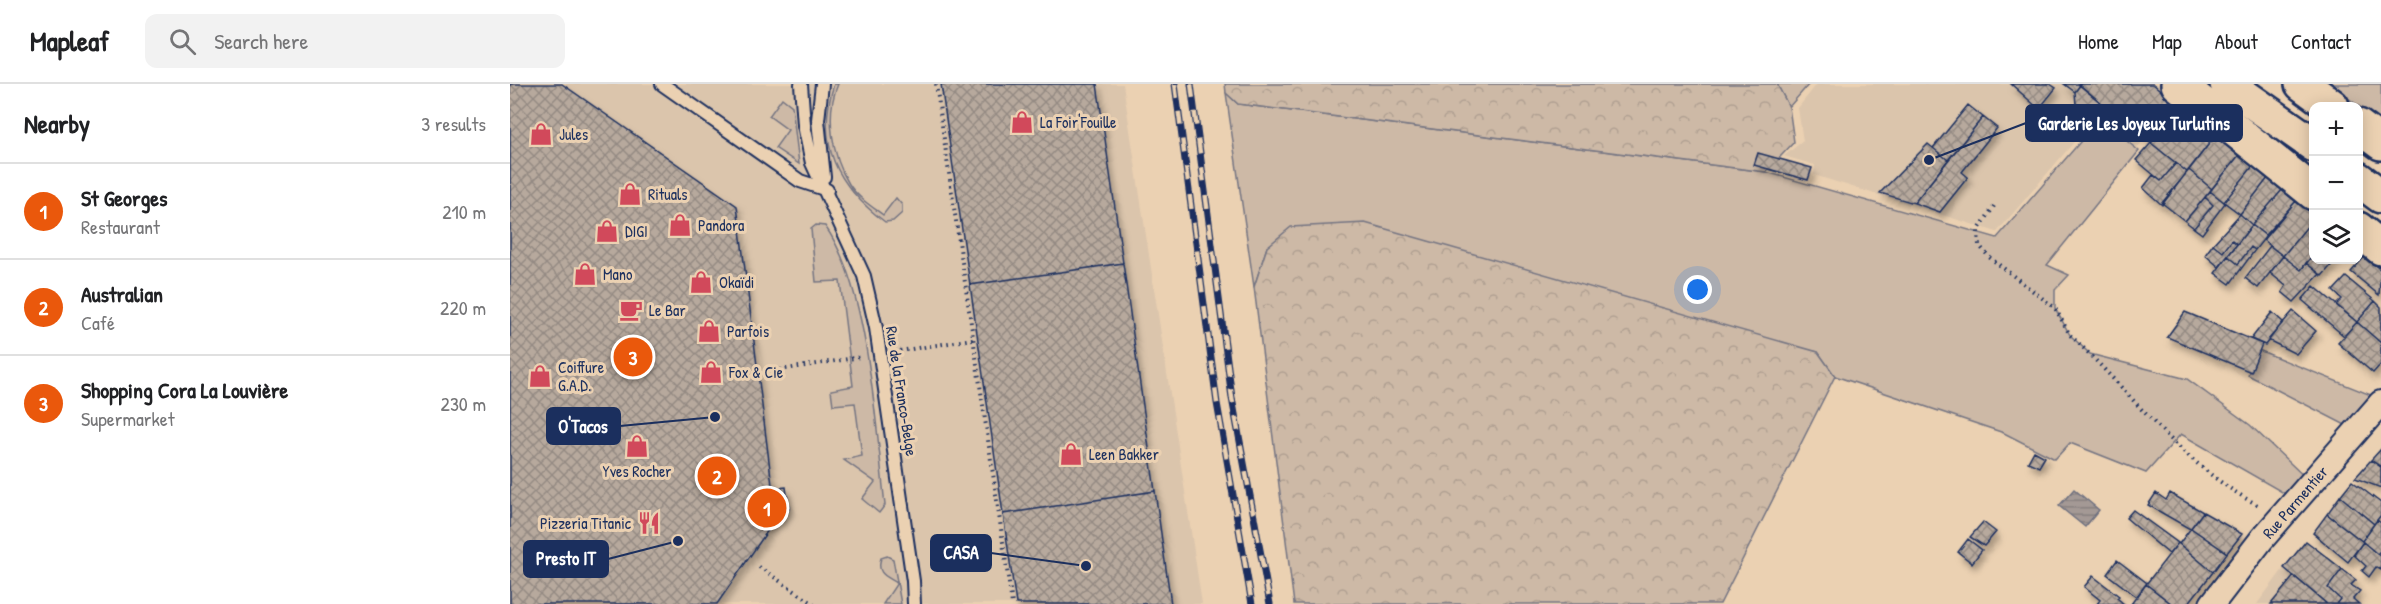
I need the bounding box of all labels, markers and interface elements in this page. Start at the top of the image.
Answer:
search box [145,14,565,68]
text: Mapleaf [30,22,109,60]
icon: search [166,25,199,58]
text: Search here [214,26,308,56]
text: Home [2078,27,2119,56]
text: Map [2152,27,2182,56]
text: About [2215,27,2258,56]
text: Contact [2291,27,2351,56]
map controls [2309,102,2363,264]
button: + [2309,102,2363,156]
callout: Garderie Les Joyeux Turlutins [2026,105,2242,141]
text: Nearby [24,106,90,141]
shop icon: La Foir'Fouille [1009,109,1035,135]
text: 3 results [421,110,486,137]
place label: La Foir'Fouille [1040,111,1117,133]
text: Garderie Les Joyeux Turlutins [2038,111,2230,137]
shop icon: Jules [528,121,554,147]
place label: Jules [559,123,588,145]
button: − [2309,156,2363,210]
shop icon: Rituals [617,181,643,207]
text: St Georges [81,183,167,213]
place label: Rituals [648,183,687,205]
text: 1 [40,198,47,225]
text: 210 m [442,198,486,225]
button: layers [2309,210,2363,264]
shop icon: Pandora [667,212,693,238]
text: Restaurant [81,213,160,240]
place label: Pandora [698,214,744,236]
shop icon: DIGI [594,218,620,244]
place label: DIGI [625,220,648,242]
shop icon: Mano [572,261,598,287]
place label: Mano [603,263,633,285]
shop icon: Okaïdi [688,269,714,295]
place label: Okaïdi [719,271,754,293]
your location [1683,275,1712,304]
text: Australian [81,279,163,309]
text: 2 [39,294,48,321]
text: 220 m [440,294,486,321]
cafe icon: Le Bar [618,297,644,323]
place label: Le Bar [649,299,686,321]
text: Café [81,309,115,336]
shop icon: Parfois [696,318,722,344]
place label: Parfois [727,320,769,342]
street label: Rue de la Franco-Belge [881,324,923,458]
pin: 3 [614,334,652,380]
place label: Coiffure G.A.D. [558,356,605,396]
shop icon: Fox & Cie [698,359,724,385]
place label: Fox & Cie [728,361,784,383]
shop icon: Coiffure G.A.D. [527,363,553,389]
text: Shopping Cora La Louvière [81,375,288,405]
text: 3 [39,390,48,417]
text: 230 m [441,390,486,417]
text: Supermarket [81,405,175,432]
callout: O'Tacos [547,408,620,444]
text: O'Tacos [558,414,608,439]
shop icon: Yves Rocher [624,433,650,459]
shop icon: Leen Bakker [1058,441,1084,467]
place label: Leen Bakker [1089,443,1159,465]
pin: 2 [698,454,736,498]
place label: Yves Rocher [603,460,671,482]
street label: Rue Parmentier [2257,461,2333,543]
pin: 1 [748,486,786,530]
restaurant icon: Pizzeria Titanic [636,510,662,536]
place label: Pizzeria Titanic [540,512,632,534]
callout: CASA [931,535,991,571]
text: CASA [943,540,979,565]
callout: Presto IT [524,541,608,577]
text: Presto IT [536,546,597,571]

